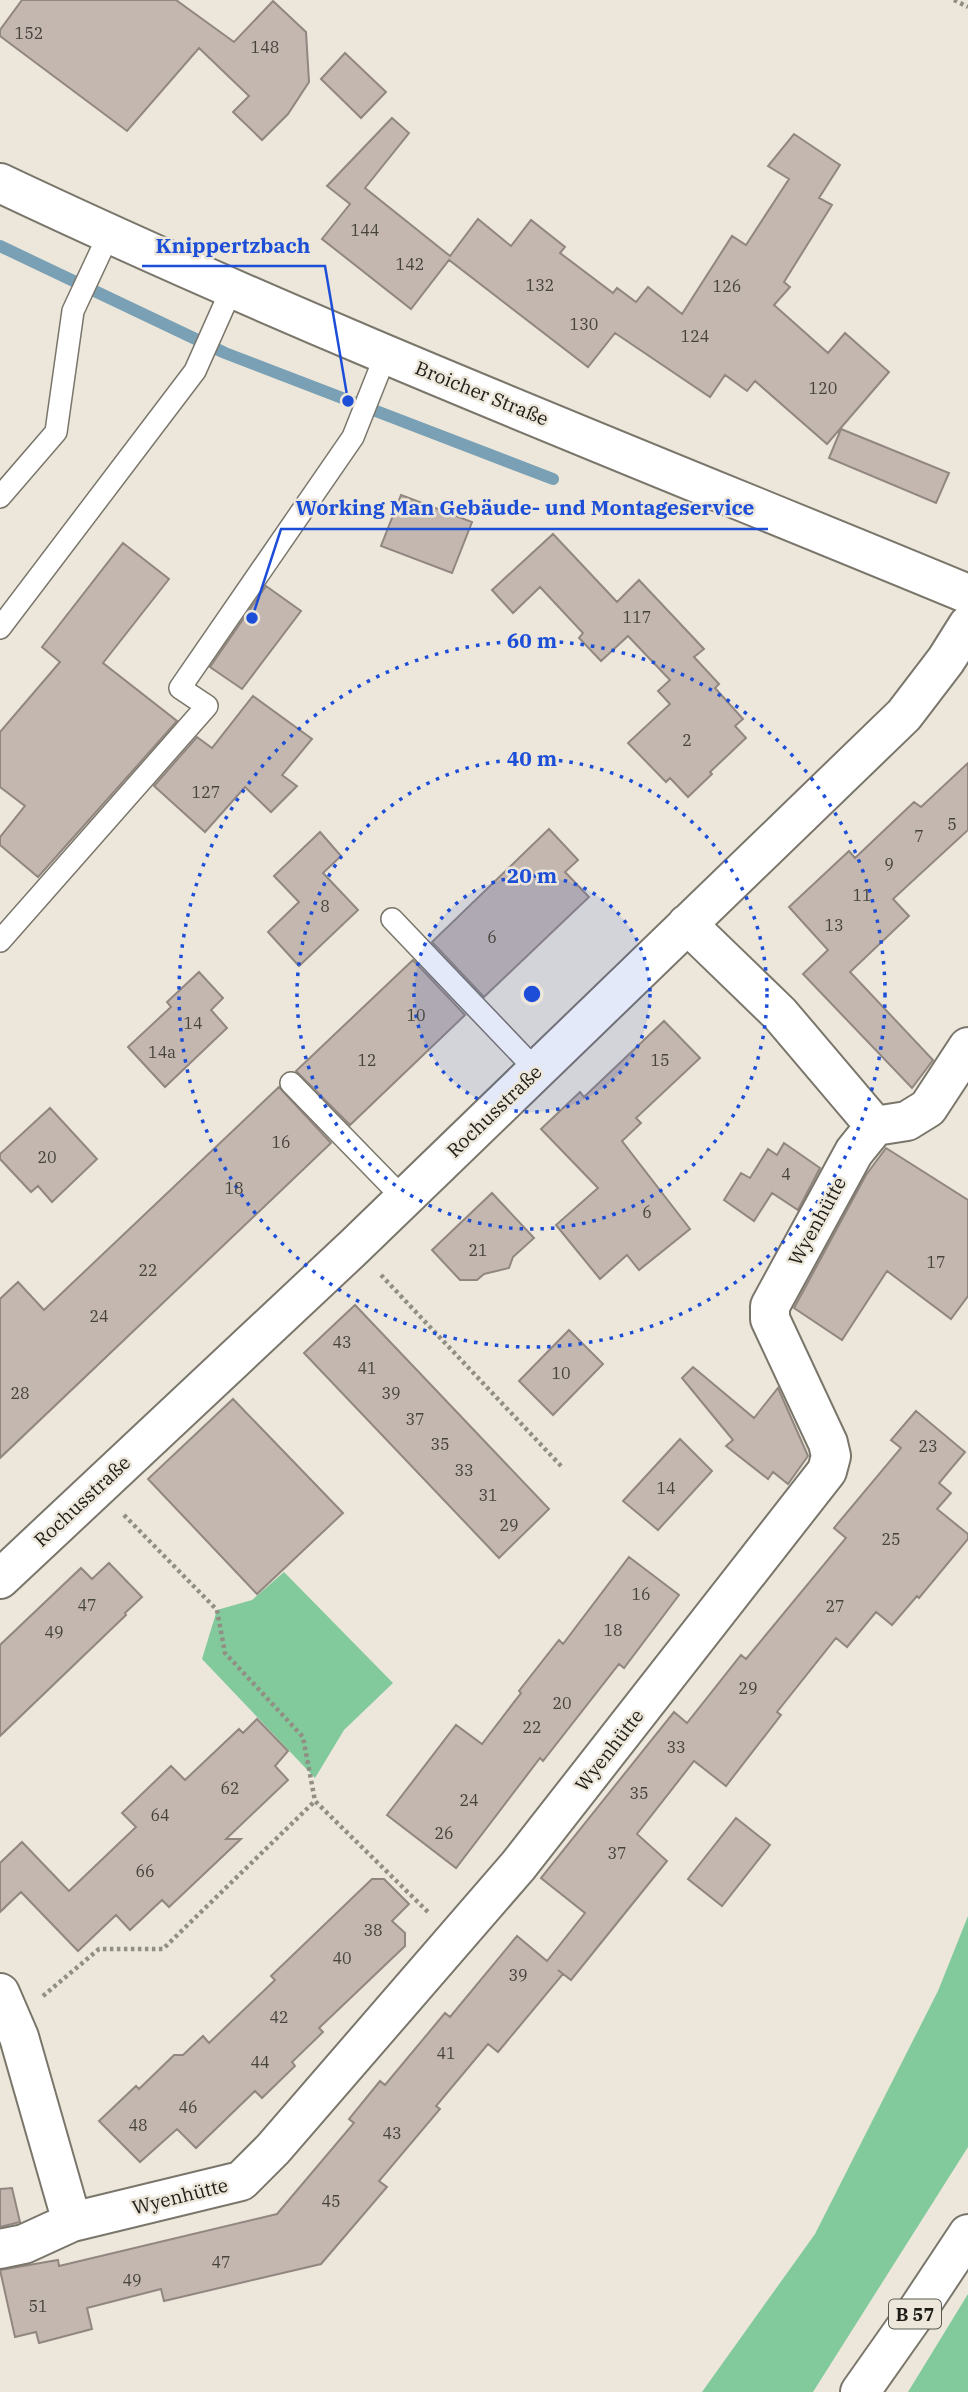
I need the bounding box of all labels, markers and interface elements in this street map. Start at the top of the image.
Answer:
house number: 152 [15,23,43,43]
house number: 148 [251,37,279,57]
house number: 144 [351,220,379,240]
callout: Knippertzbach [142,224,325,266]
text: Knippertzbach [156,231,311,259]
house number: 142 [396,254,424,274]
house number: 132 [526,275,554,295]
house number: 126 [713,276,741,296]
house number: 130 [570,314,598,334]
house number: 124 [681,326,709,346]
street label: Broicher Straße [412,355,552,431]
house number: 120 [809,378,837,398]
callout: Working Man Gebäude- und Montageservice [281,487,768,529]
text: Working Man Gebäude- und Montageservice [296,493,755,521]
house number: 117 [623,607,651,627]
text: 60 m [507,626,557,654]
house number: 2 [682,730,692,750]
text: 40 m [507,744,557,772]
house number: 127 [192,782,220,802]
house number: 5 [947,814,957,834]
house number: 7 [914,826,924,846]
house number: 9 [884,854,894,874]
text: 20 m [507,861,557,889]
house number: 11 [852,885,872,905]
house number: 8 [320,896,330,916]
house number: 13 [824,915,844,935]
house number: 6 [487,927,497,947]
centre of rings [520,982,544,1006]
house number: 10 [406,1005,426,1025]
house number: 14 [183,1013,203,1033]
house number: 14a [148,1042,176,1062]
house number: 12 [357,1050,377,1070]
house number: 15 [650,1050,670,1070]
street label: Rochusstraße [441,1060,547,1162]
house number: 16 [271,1132,291,1152]
house number: 20 [37,1147,57,1167]
house number: 4 [781,1164,791,1184]
street label: Wyenhütte [783,1172,851,1270]
house number: 18 [224,1178,244,1198]
house number: 6 [642,1202,652,1222]
house number: 21 [468,1240,488,1260]
house number: 17 [926,1252,946,1272]
house number: 22 [138,1260,158,1280]
house number: 24 [89,1306,109,1326]
house number: 43 [332,1332,352,1352]
house number: 41 [357,1358,377,1378]
house number: 10 [551,1363,571,1383]
house number: 28 [10,1383,30,1403]
house number: 39 [381,1383,401,1403]
house number: 37 [405,1409,425,1429]
house number: 35 [430,1434,450,1454]
house number: 23 [918,1436,938,1456]
street label: Rochusstraße [29,1450,135,1552]
house number: 33 [454,1460,474,1480]
house number: 14 [656,1478,676,1498]
house number: 31 [478,1485,498,1505]
house number: 29 [499,1515,519,1535]
house number: 25 [881,1529,901,1549]
house number: 16 [631,1584,651,1604]
house number: 47 [77,1595,97,1615]
house number: 27 [825,1596,845,1616]
house number: 18 [603,1620,623,1640]
house number: 49 [44,1622,64,1642]
house number: 29 [738,1678,758,1698]
house number: 20 [552,1693,572,1713]
street label: Wyenhütte [569,1704,649,1796]
house number: 22 [522,1717,542,1737]
house number: 33 [666,1737,686,1757]
house number: 62 [220,1778,240,1798]
house number: 35 [629,1783,649,1803]
house number: 24 [459,1790,479,1810]
house number: 64 [150,1805,170,1825]
house number: 26 [434,1823,454,1843]
house number: 37 [607,1843,627,1863]
house number: 66 [135,1861,155,1881]
house number: 38 [363,1920,383,1940]
house number: 40 [332,1948,352,1968]
house number: 39 [508,1965,528,1985]
house number: 42 [269,2007,289,2027]
house number: 41 [436,2043,456,2063]
house number: 44 [250,2052,270,2072]
house number: 46 [178,2097,198,2117]
house number: 48 [128,2115,148,2135]
house number: 43 [382,2123,402,2143]
street label: Wyenhütte [130,2173,230,2219]
house number: 45 [321,2191,341,2211]
house number: 47 [211,2252,231,2272]
house number: 49 [122,2270,142,2290]
house number: 51 [28,2296,48,2316]
road number: B 57 [889,2300,941,2328]

